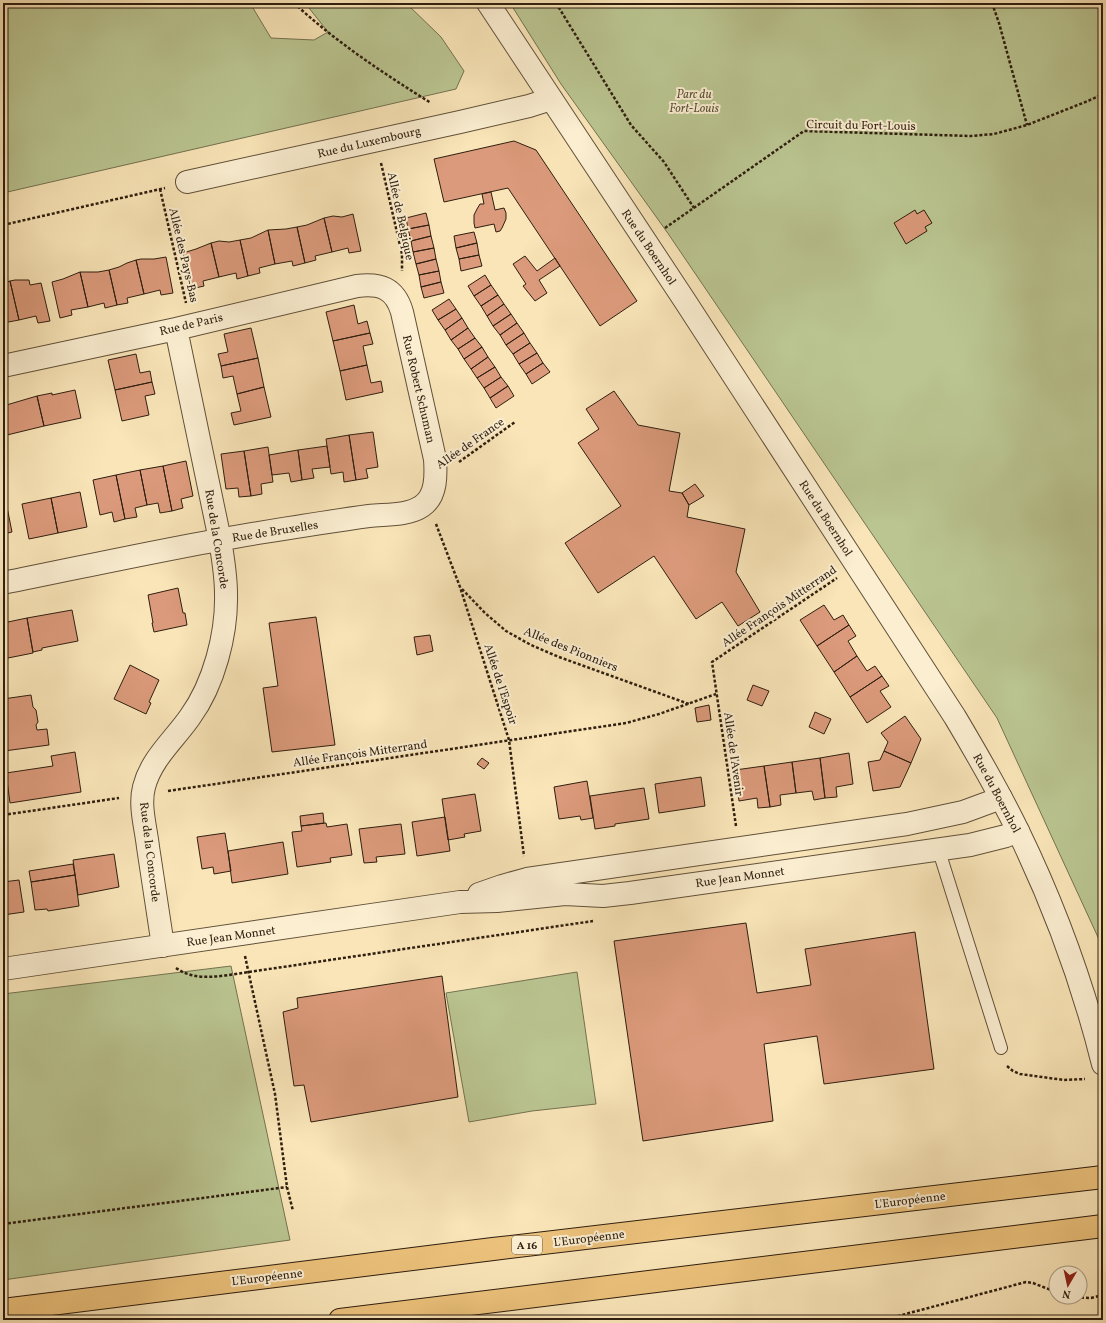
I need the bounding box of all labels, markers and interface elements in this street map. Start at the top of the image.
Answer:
park label: Parc du Fort-Louis [669,87,719,117]
street label: Circuit du Fort-Louis [806,117,916,135]
street label: Rue du Luxembourg [316,123,423,163]
street label: Allée de Belgique [383,171,417,262]
street label: Allée des Pays-Bas [164,206,202,304]
street label: Rue du Boernhol [617,207,680,289]
street label: Rue de Paris [158,310,225,340]
street label: Rue Robert Schuman [398,334,438,445]
street label: Allée de France [433,414,508,473]
street label: Rue du Boernhol [795,477,856,560]
street label: Rue de la Concorde [200,488,232,590]
street label: Rue de Bruxelles [231,517,319,547]
street label: Allée François Mitterrand [719,562,840,651]
street label: Allée des Pionniers [521,624,620,676]
street label: Allée de l'Espoir [479,642,521,727]
street label: Allée de l'Avenir [719,711,747,797]
street label: Allée François Mitterrand [292,737,429,771]
street label: Rue du Boernhol [968,751,1024,836]
street label: Rue de la Concorde [135,801,163,903]
street label: Rue Jean Monnet [695,864,786,892]
street label: Rue Jean Monnet [186,923,277,951]
street label: L'Européenne [874,1189,947,1213]
street label: L'Européenne [553,1227,626,1251]
road number: A 16 [512,1236,542,1254]
north arrow [1048,1265,1088,1305]
street label: L'Européenne [231,1266,304,1290]
text: N [1062,1285,1072,1301]

